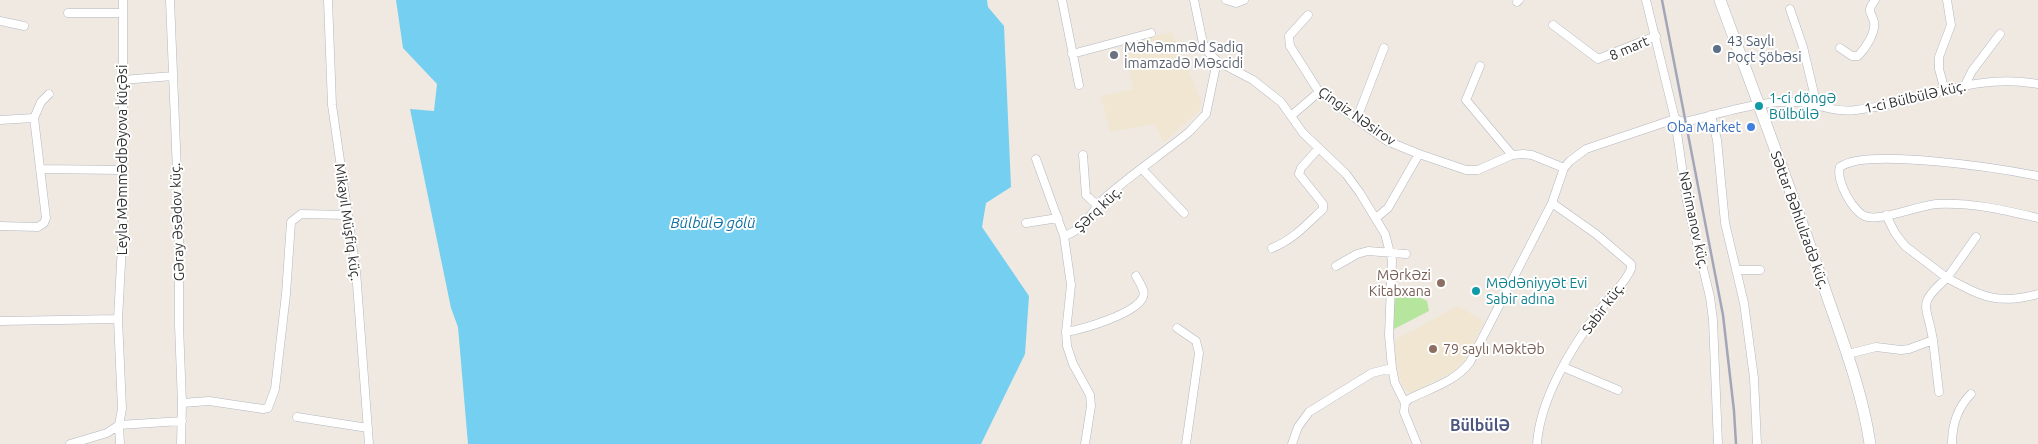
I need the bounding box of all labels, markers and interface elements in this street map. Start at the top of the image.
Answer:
street label: 8 mart [1607,32,1652,63]
place label: 43 Saylı Poçt Şöbəsi [1727,33,1802,65]
place label: Məhəmməd Sadiq İmamzadə Məscidi [1124,39,1243,71]
marker: 43 Saylı Poçt Şöbəsi [1711,43,1723,55]
marker: Məhəmməd Sadiq İmamzadə Məscidi [1108,49,1120,61]
street label: Leyla Məmmədbəyova küçəsi [114,65,130,255]
street label: 1-ci Bülbülə küç. [1863,78,1967,116]
street label: Çingiz Nəsirov [1315,83,1399,149]
place label: 1-ci döngə Bülbülə [1769,90,1836,122]
marker: 1-ci döngə Bülbülə [1753,100,1765,112]
place label: Oba Market [1667,119,1741,135]
marker: Oba Market [1745,121,1757,133]
street label: Səttar Bəhlulzadə küç. [1768,149,1832,291]
street label: Gəray Əsədov küç. [167,162,187,282]
street label: Mikayıl Müşfiq küç. [332,162,364,282]
street label: Nərimanov küç. [1676,170,1712,270]
street label: Şərq küç. [1071,183,1125,235]
water label: Bülbülə gölü [671,214,755,231]
place label: Mərkəzi Kitabxana [1369,267,1431,299]
place label: Mədəniyyət Evi Sabir adına [1486,275,1587,307]
marker: Mərkəzi Kitabxana [1435,277,1447,289]
street label: Sabir küç. [1579,279,1627,337]
marker: Mədəniyyət Evi Sabir adına [1470,285,1482,297]
place label: 79 saylı Məktəb [1443,341,1545,357]
marker: 79 saylı Məktəb [1427,343,1439,355]
district label: Bülbülə [1450,416,1510,434]

